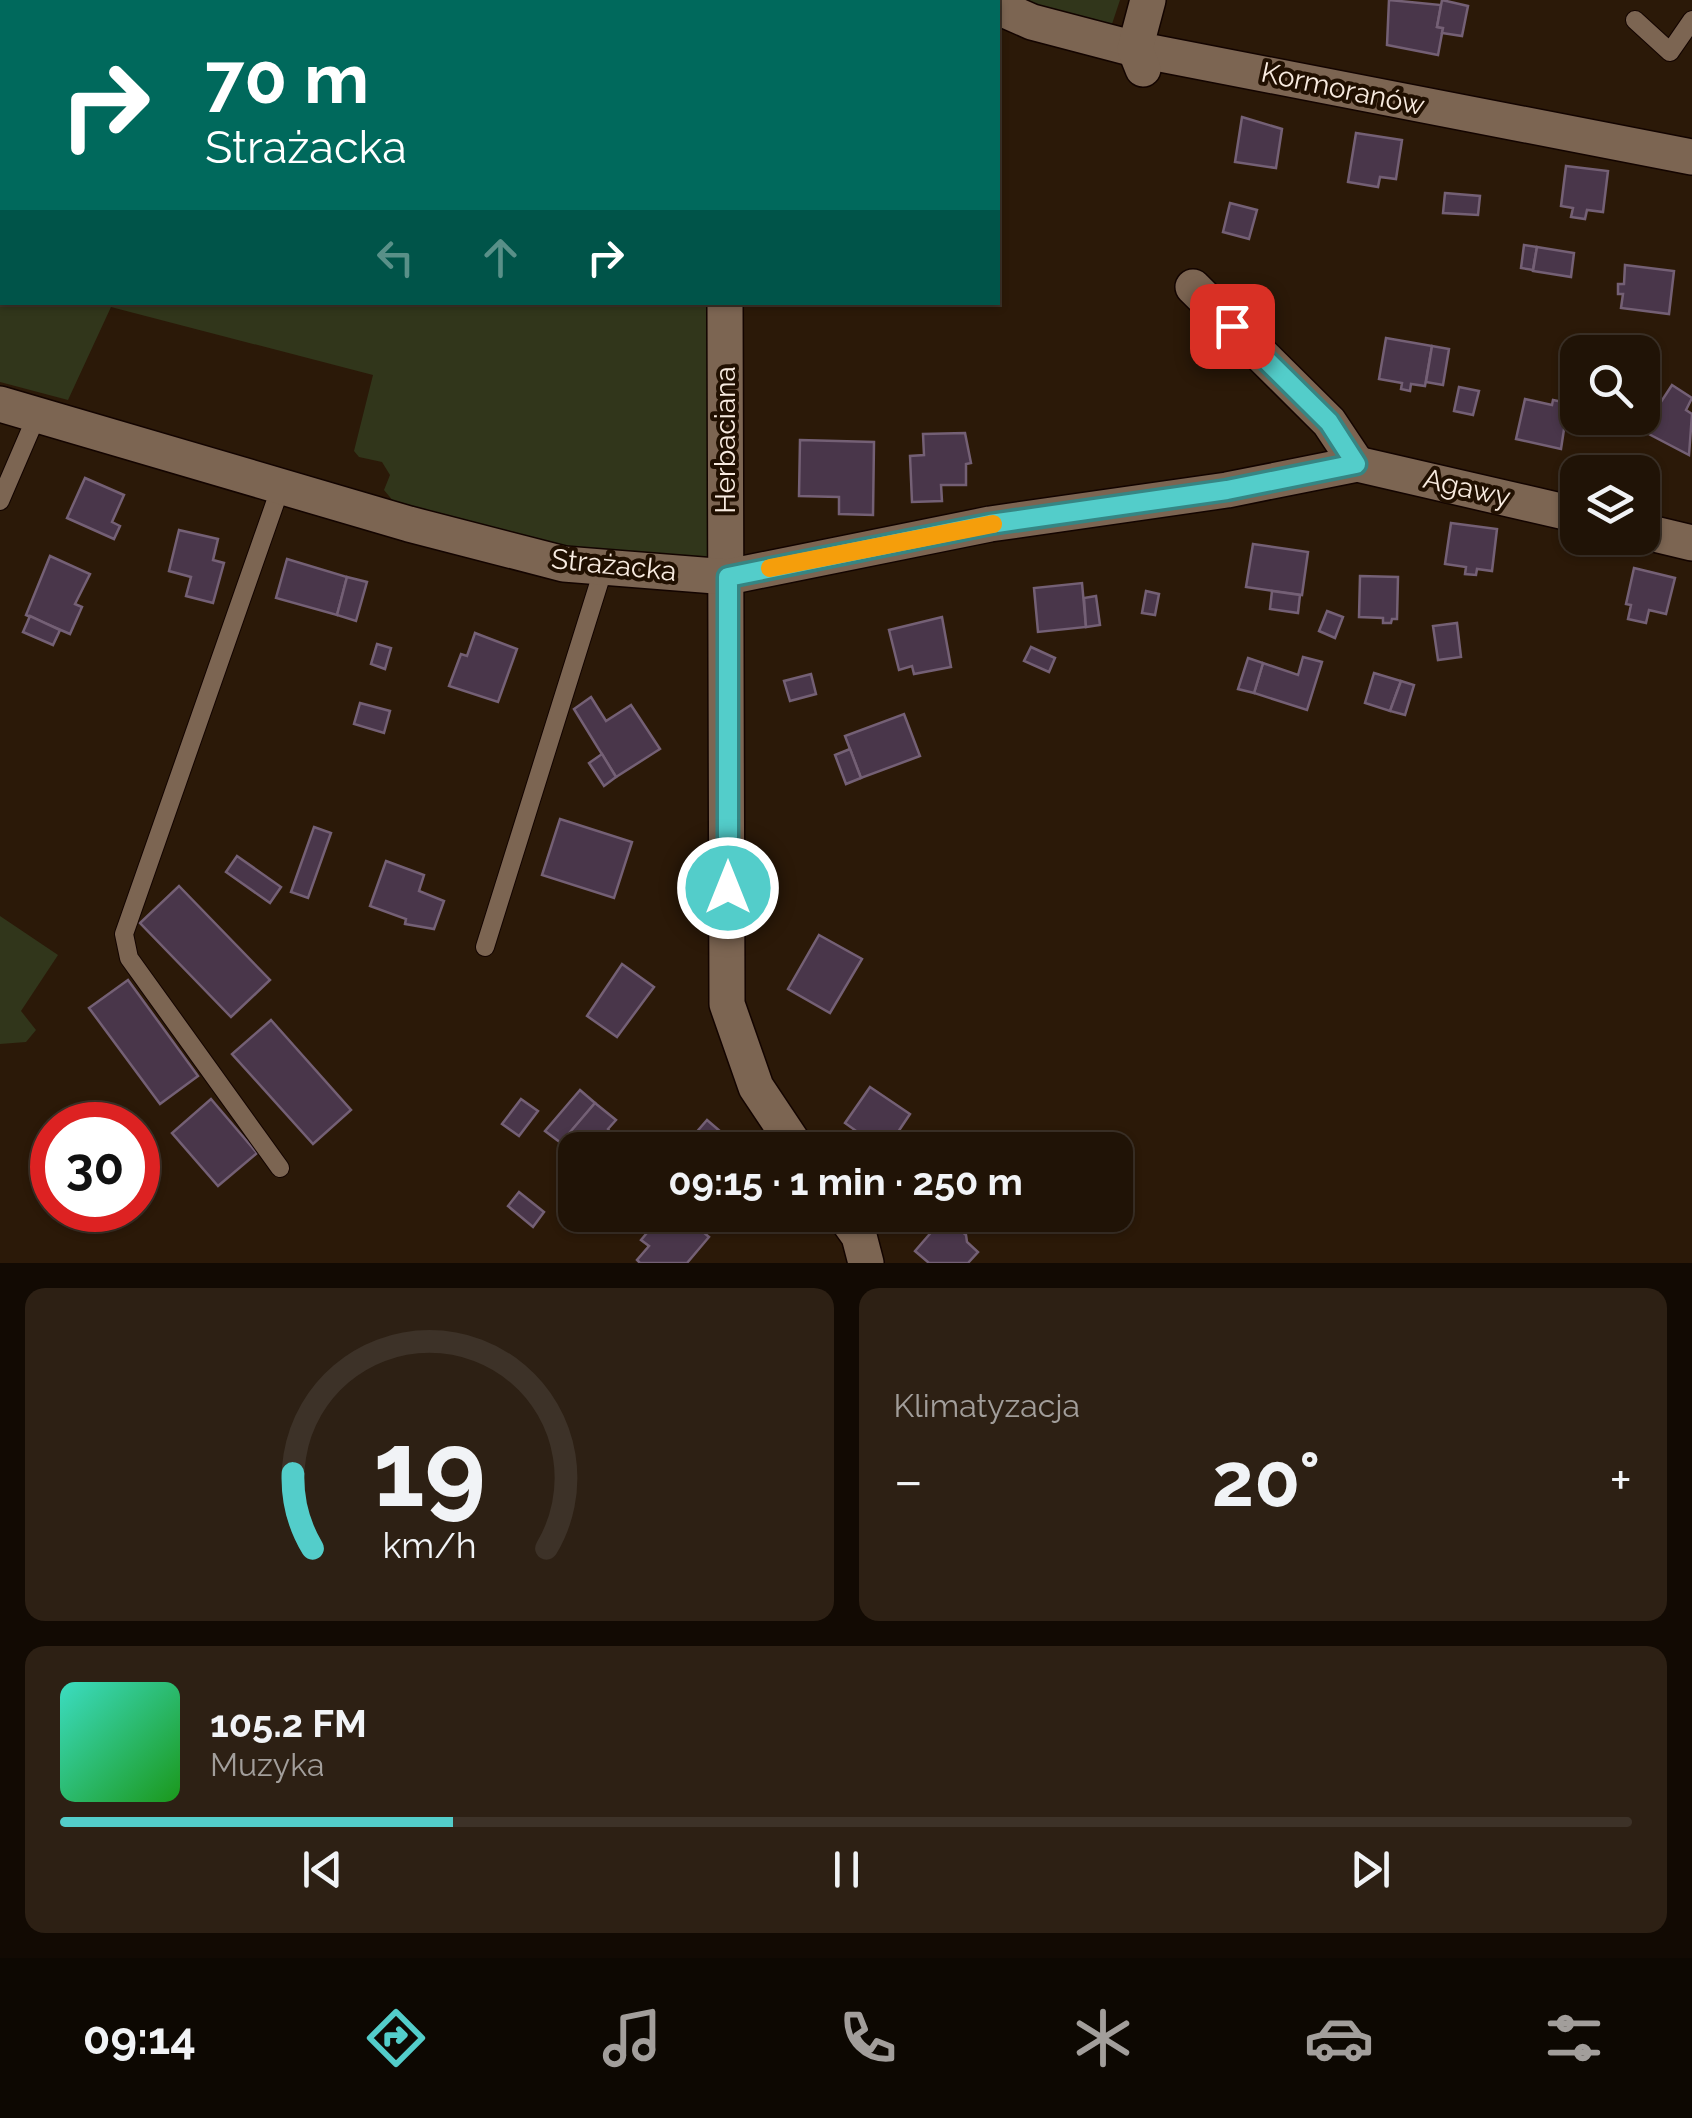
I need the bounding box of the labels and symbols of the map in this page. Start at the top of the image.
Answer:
street label: Kormoranów [1258,56,1428,122]
pin [1190,284,1275,369]
street label: Herbaciana [709,366,742,514]
street label: Agawy [1420,462,1514,514]
street label: Strażacka [550,542,678,588]
position arrow [676,836,780,940]
speed limit sign: 30 [30,1102,160,1232]

